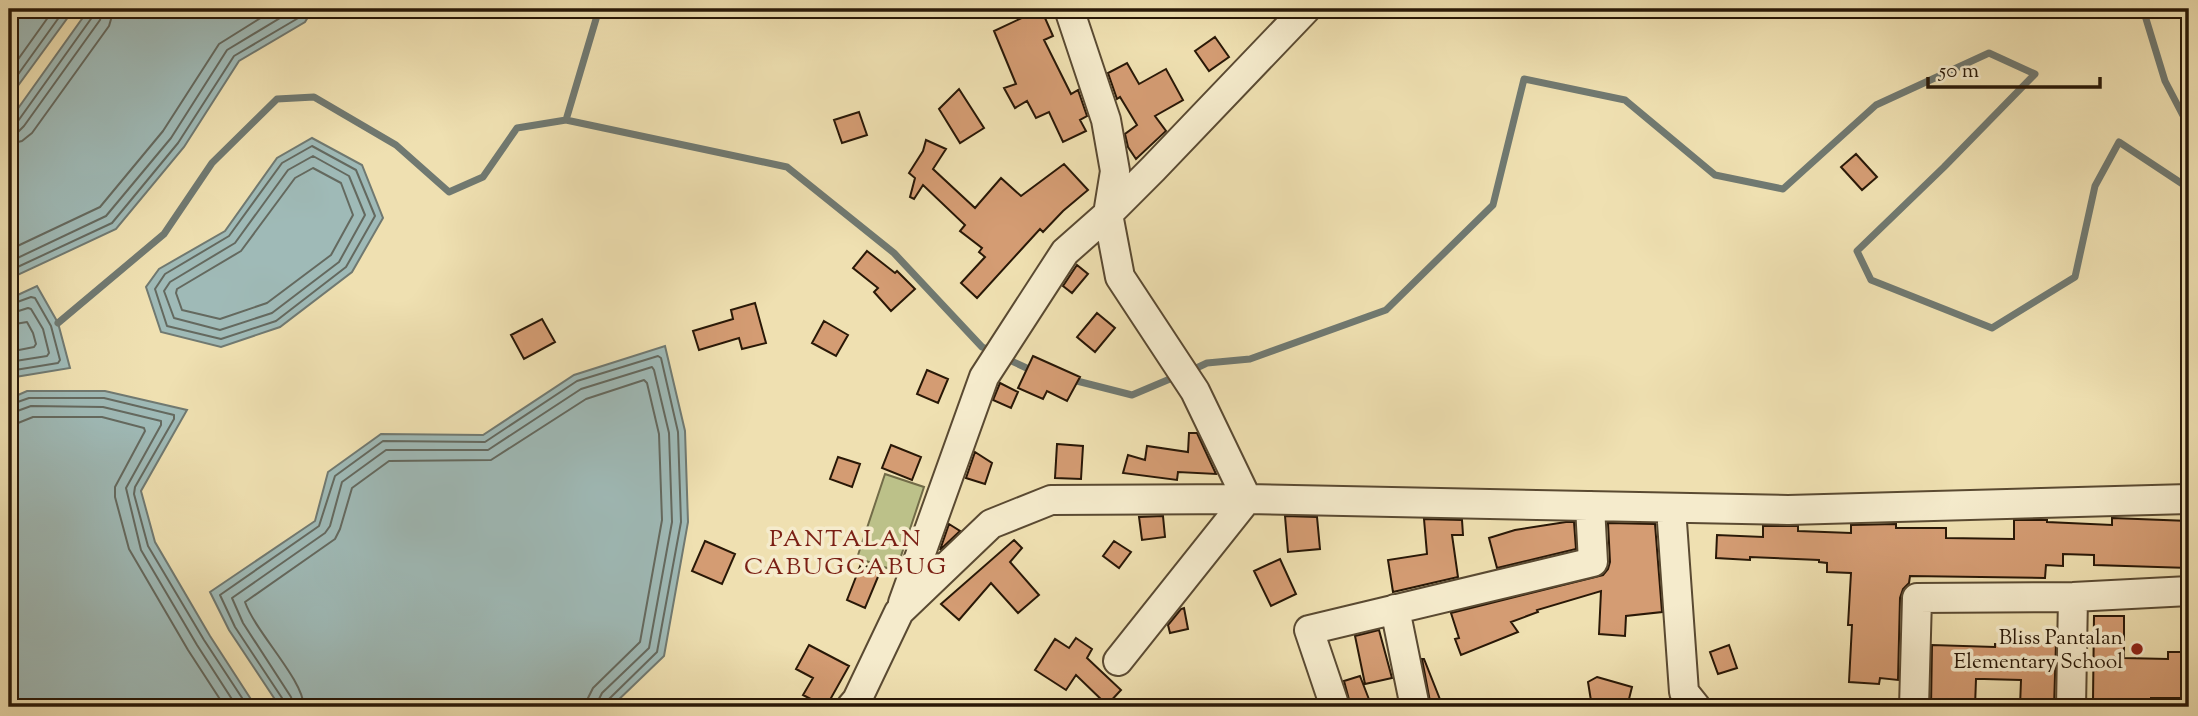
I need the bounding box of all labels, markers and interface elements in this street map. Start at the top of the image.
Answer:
scale bar [1928,46,2100,90]
text: 50 m [1938,57,1979,87]
district label: PANTALAN CABUGCABUG [744,523,948,585]
place label: Bliss Pantalan Elementary School [1954,624,2123,678]
marker: Bliss Pantalan Elementary School [2129,641,2145,657]

